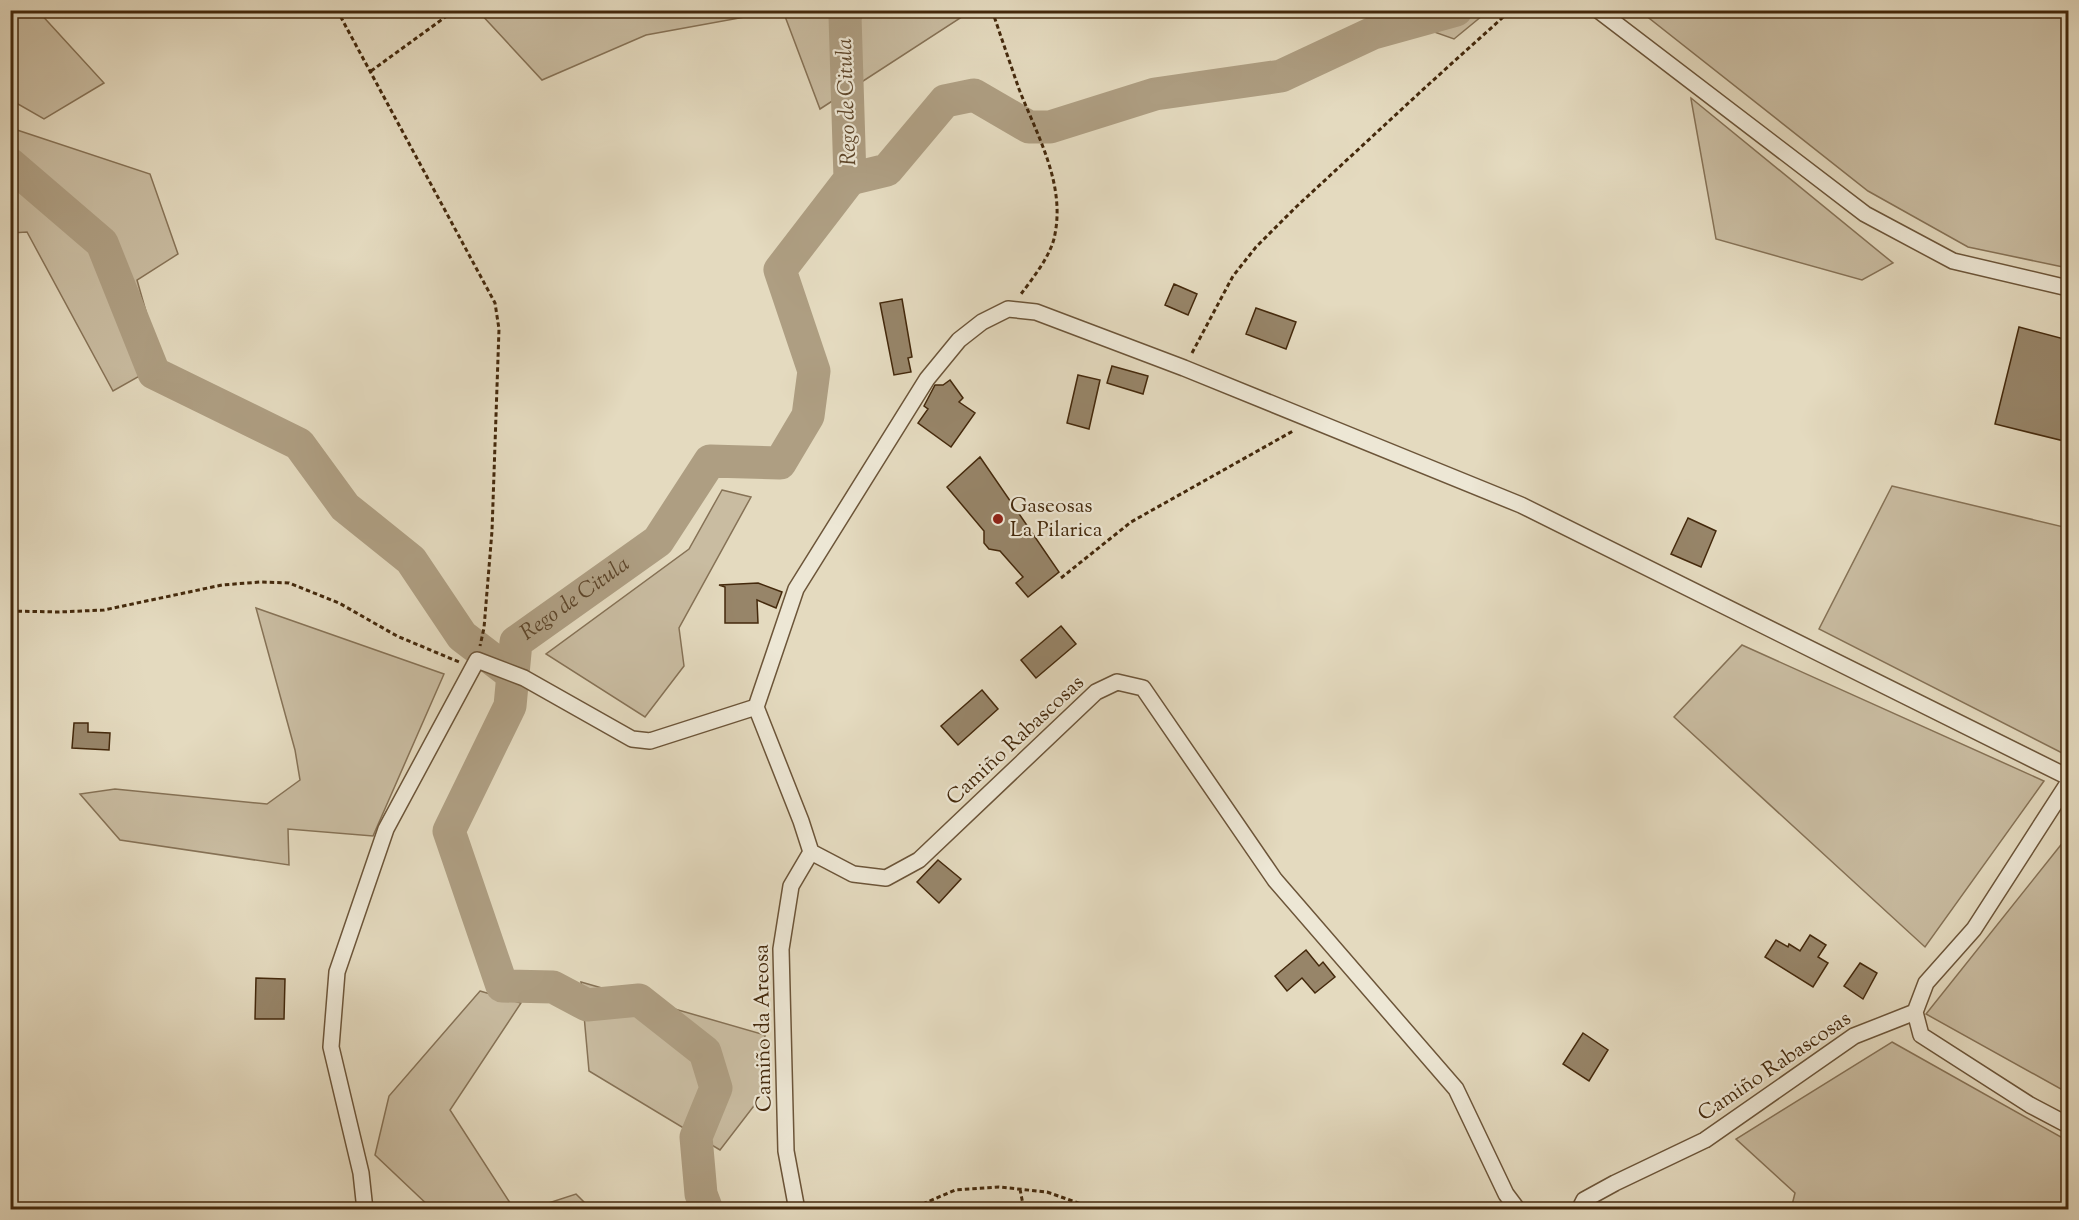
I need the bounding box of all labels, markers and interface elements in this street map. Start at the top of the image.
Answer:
water label: Rego de Citula [830,38,866,166]
place label: Gaseosas La Pilarica [1010,492,1103,546]
marker: Gaseosas La Pilarica [991,512,1005,526]
water label: Rego de Citula [514,550,637,650]
street label: Camiño Rabascosas [940,669,1092,813]
street label: Camiño da Areosa [748,944,780,1112]
street label: Camiño Rabascosas [1692,1005,1858,1129]

